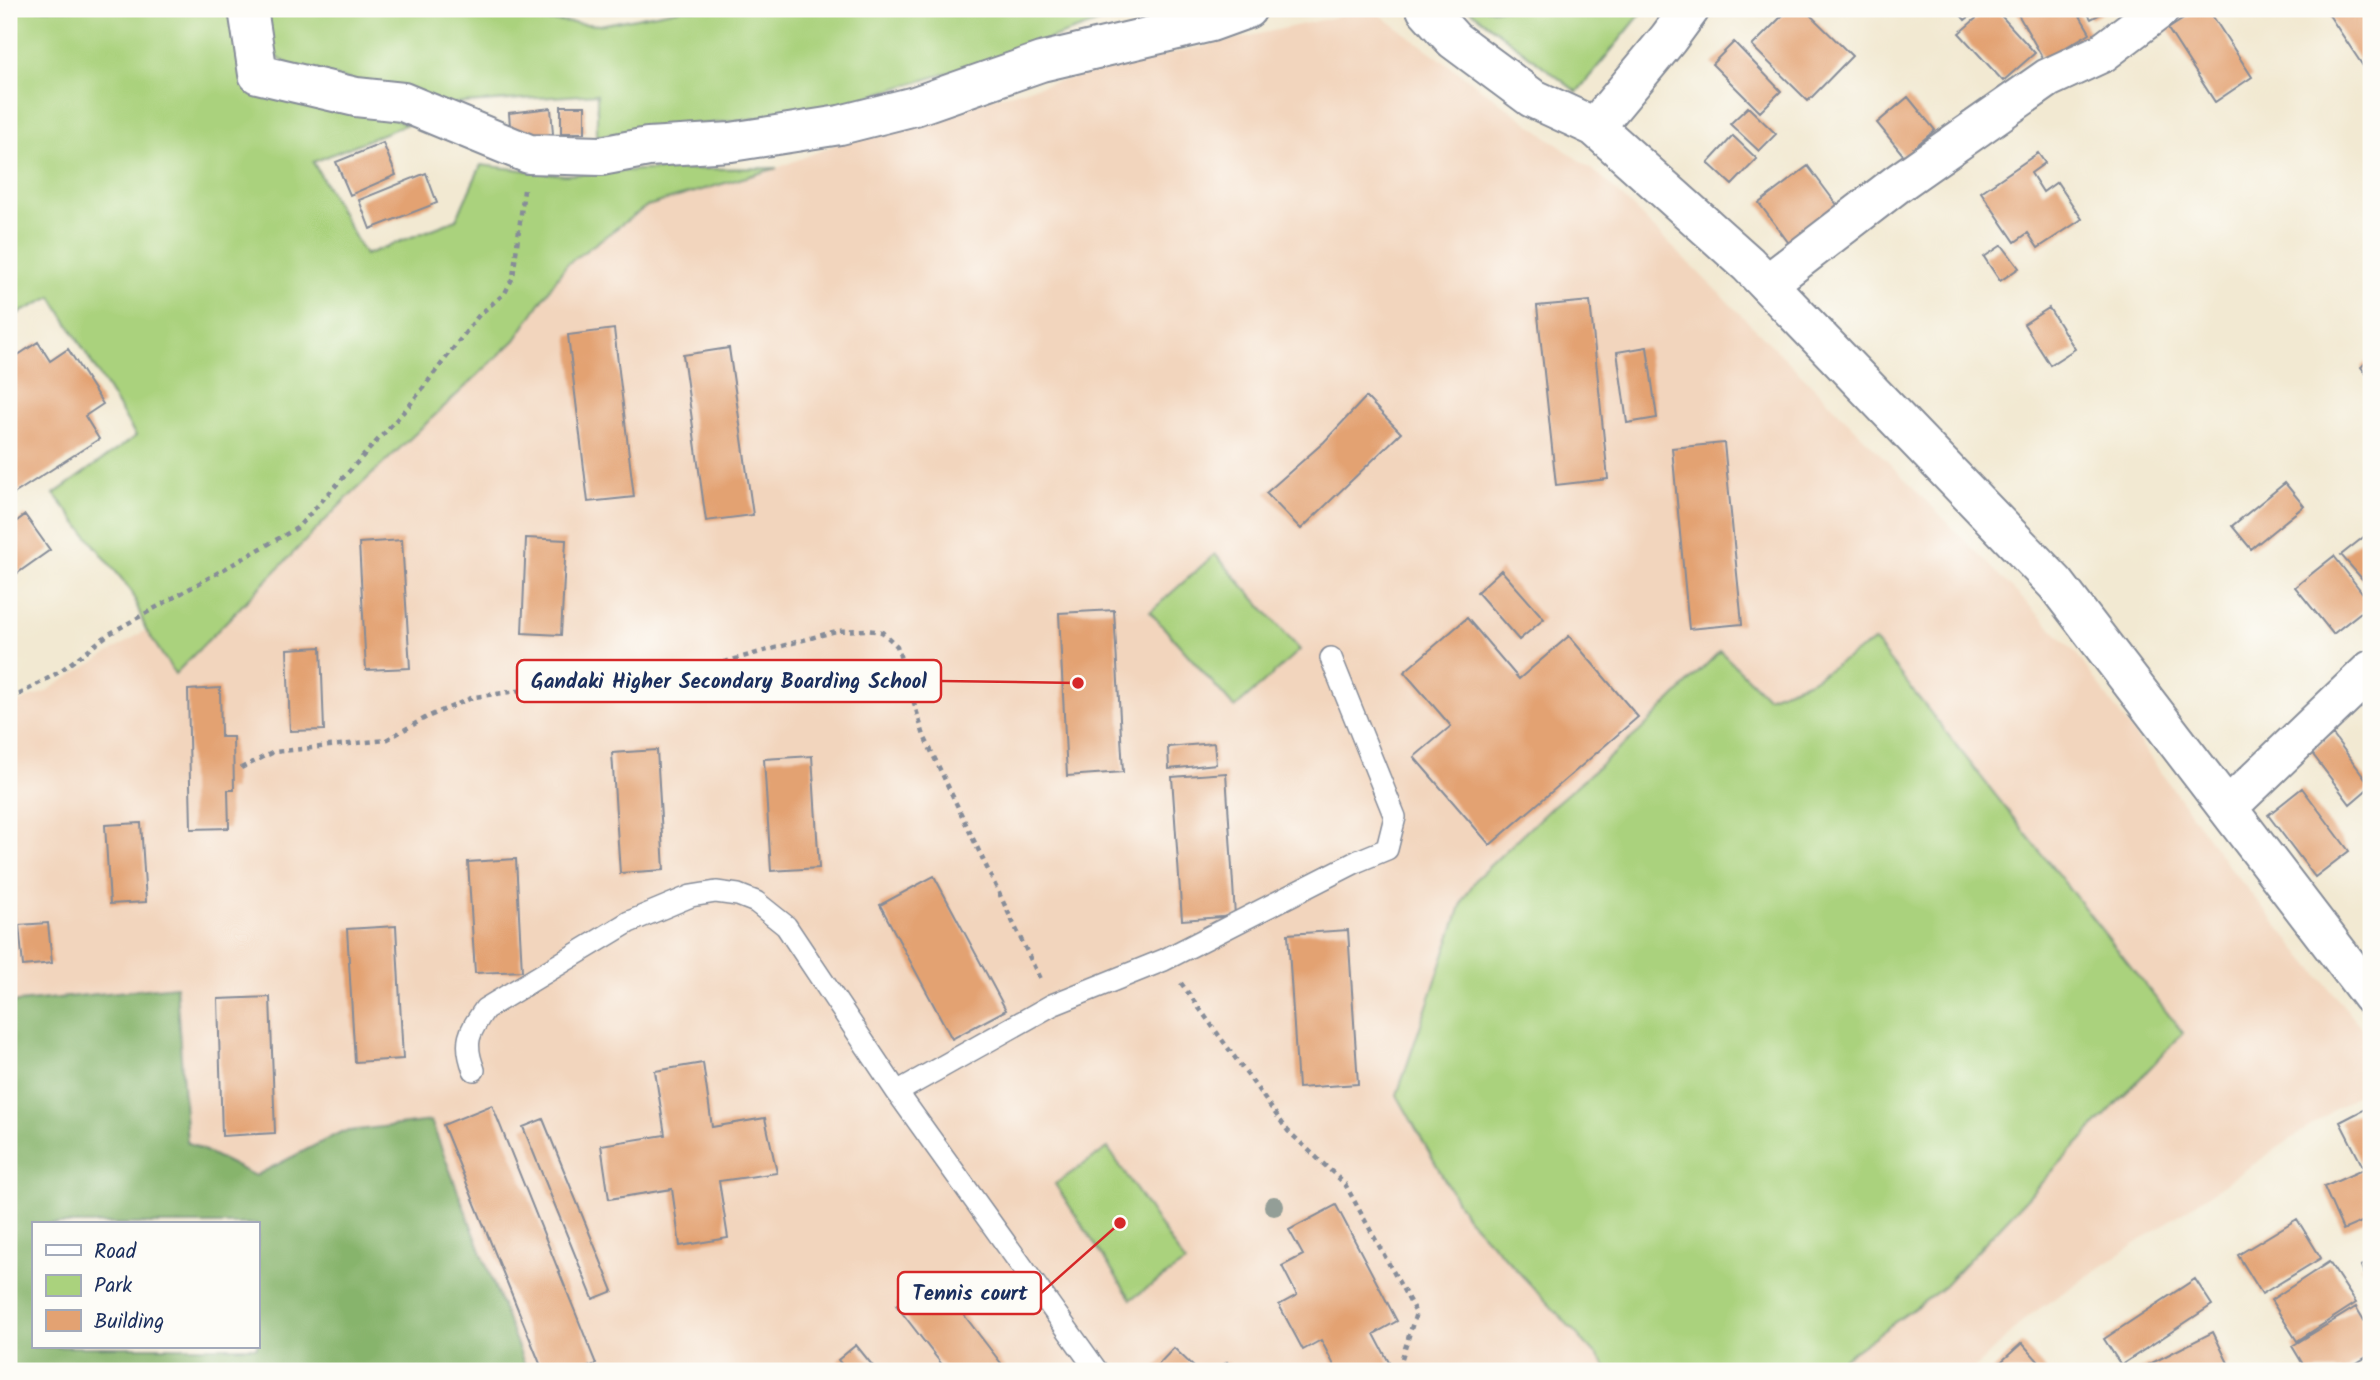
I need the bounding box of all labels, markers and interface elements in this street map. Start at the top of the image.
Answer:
callout: Gandaki Higher Secondary Boarding School [517,660,941,702]
text: Gandaki Higher Secondary Boarding School [531,666,927,699]
legend [32,1222,259,1348]
text: Road [94,1236,137,1269]
text: Park [94,1270,132,1303]
callout: Tennis court [898,1272,1041,1314]
text: Tennis court [912,1278,1028,1311]
text: Building [94,1306,164,1339]

